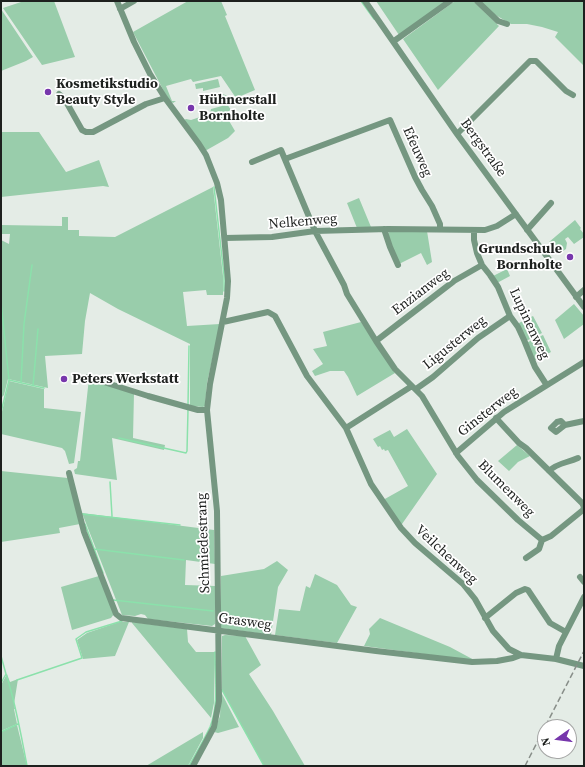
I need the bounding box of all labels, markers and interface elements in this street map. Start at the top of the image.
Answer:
place label: Kosmetikstudio Beauty Style [56,76,158,108]
marker: Kosmetikstudio Beauty Style [43,87,53,97]
place label: Hühnerstall Bornholte [199,92,277,124]
marker: Hühnerstall Bornholte [186,103,196,113]
street label: Bergstraße [456,116,510,180]
street label: Efeuweg [399,124,435,180]
street label: Nelkenweg [268,211,338,233]
place label: Grundschule Bornholte [479,241,562,274]
marker: Grundschule Bornholte [565,252,575,262]
street label: Enzianweg [389,265,453,319]
street label: Lupinenweg [505,286,553,362]
street label: Ligusterweg [420,312,490,374]
place label: Peters Werkstatt [72,371,179,387]
marker: Peters Werkstatt [59,374,69,384]
street label: Ginsterweg [455,384,521,440]
street label: Blumenweg [474,457,538,521]
street label: Schmiedestrang [194,493,214,593]
street label: Veilchenweg [411,522,481,588]
street label: Grasweg [217,610,273,634]
north arrow [537,719,577,759]
text: N [538,736,554,747]

